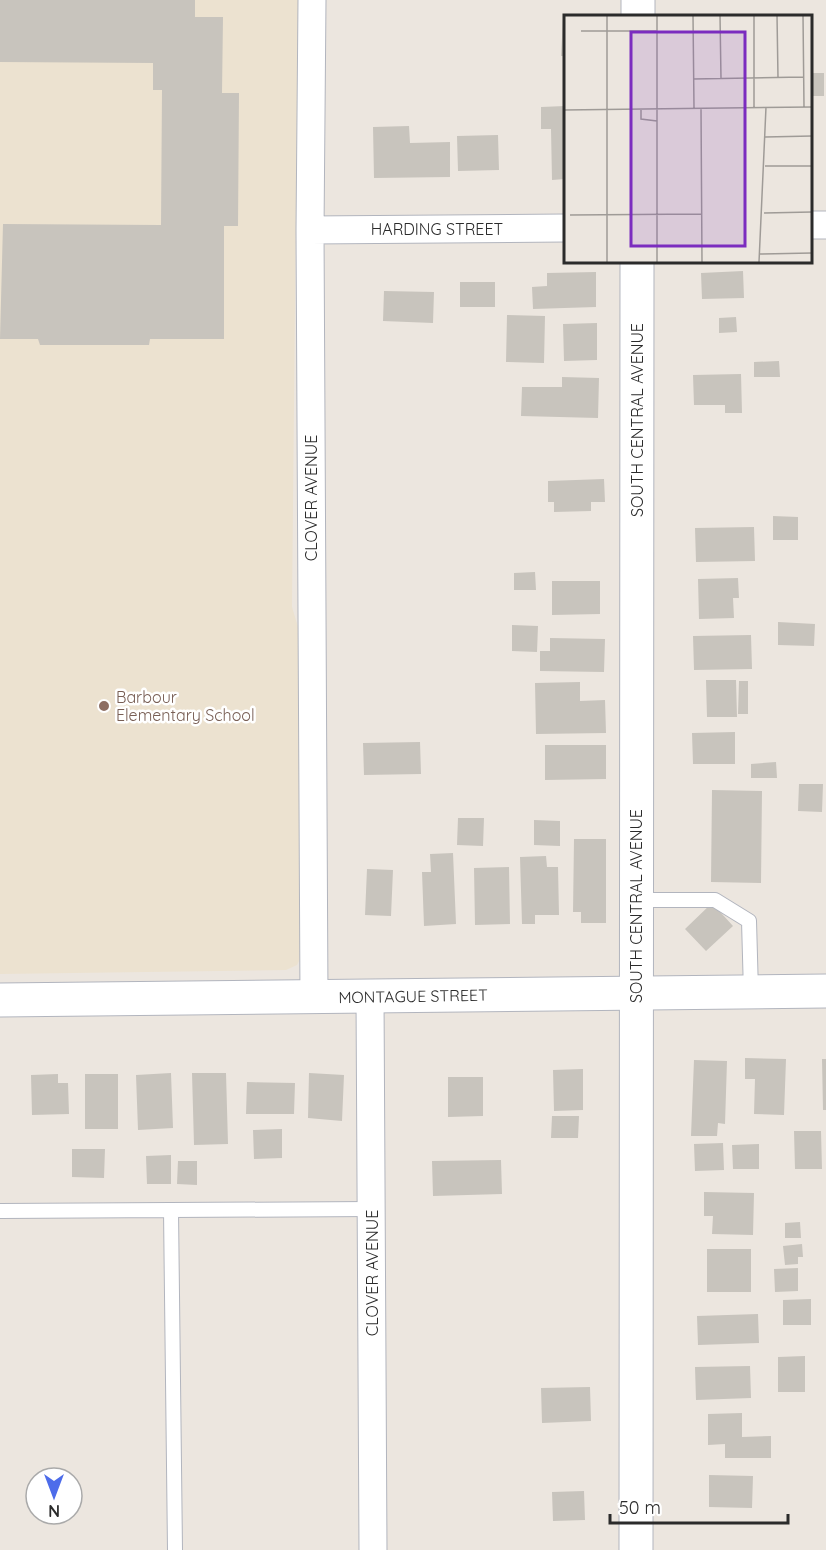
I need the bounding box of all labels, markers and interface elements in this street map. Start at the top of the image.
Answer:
inset map [564,15,811,262]
street label: HARDING STREET [371,219,504,239]
street label: SOUTH CENTRAL AVENUE [627,323,647,517]
street label: CLOVER AVENUE [301,435,321,561]
place label: Barbour Elementary School [116,687,255,725]
marker: Barbour Elementary School [97,699,111,713]
street label: SOUTH CENTRAL AVENUE [626,809,646,1003]
street label: MONTAGUE STREET [338,985,488,1007]
street label: CLOVER AVENUE [362,1210,382,1336]
north arrow [24,1466,84,1526]
scale bar [610,1487,788,1525]
text: 50 m [619,1496,661,1519]
text: N [48,1501,60,1521]

